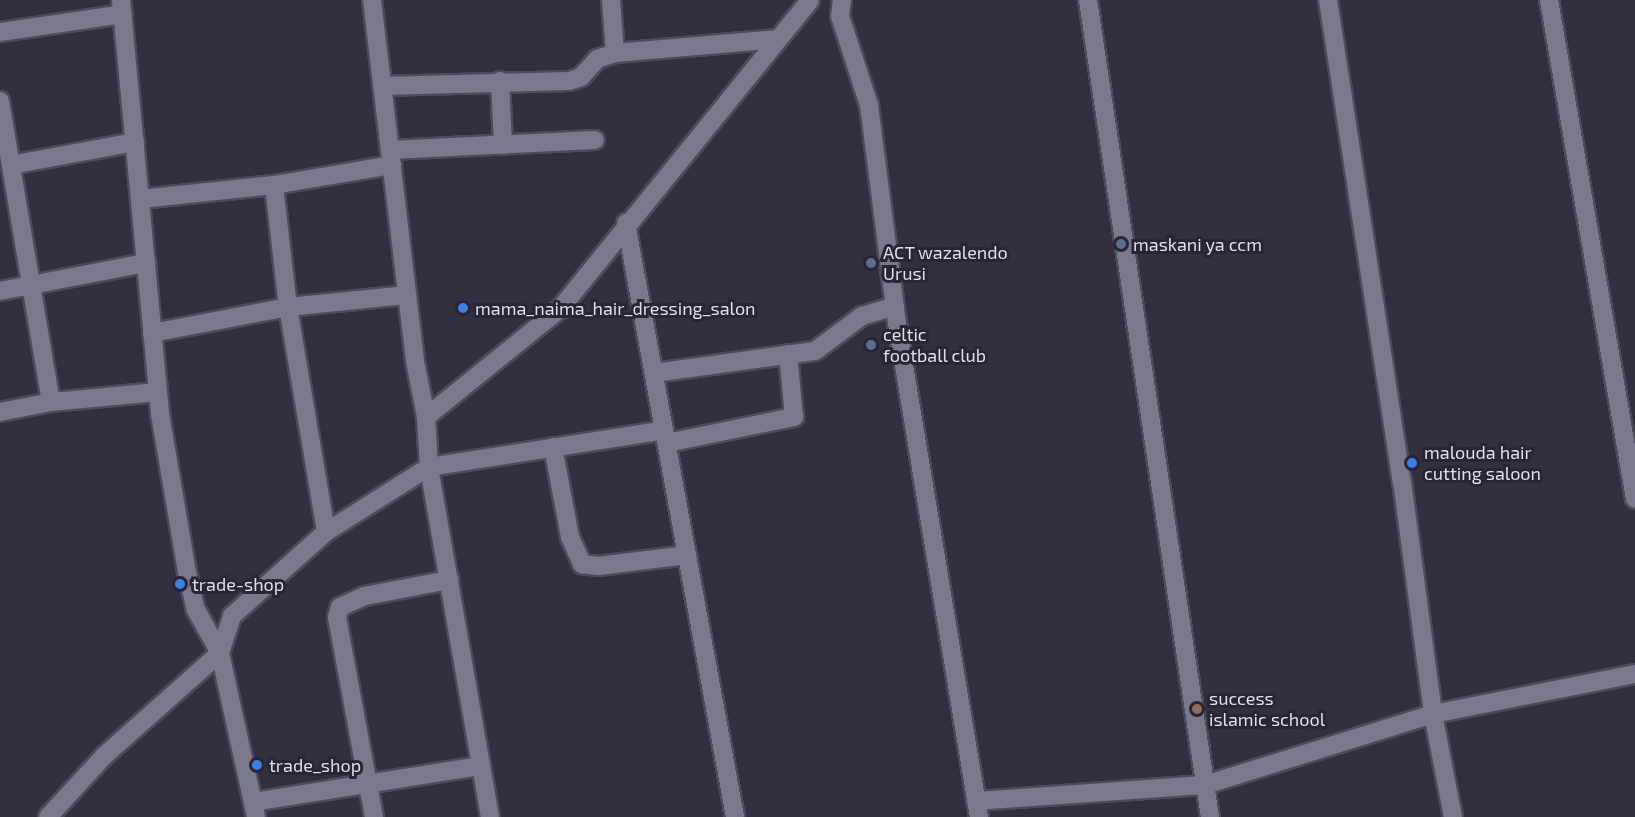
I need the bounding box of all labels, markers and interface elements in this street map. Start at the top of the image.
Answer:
place label: maskani ya ccm [1133,233,1262,255]
marker: maskani ya ccm [1114,237,1128,251]
place label: ACT wazalendo Urusi [883,242,1009,284]
marker: ACT wazalendo Urusi [864,256,878,270]
place label: mama_naima_hair_dressing_salon [475,297,756,319]
marker: mama_naima_hair_dressing_salon [456,301,470,315]
place label: celtic football club [883,324,986,366]
marker: celtic football club [864,338,878,352]
place label: malouda hair cutting saloon [1424,442,1541,484]
marker: malouda hair cutting saloon [1405,456,1419,470]
place label: trade-shop [192,573,284,595]
marker: trade-shop [173,577,187,591]
place label: success islamic school [1209,688,1325,730]
marker: success islamic school [1190,702,1204,716]
place label: trade_shop [269,754,361,776]
marker: trade_shop [250,758,264,772]

